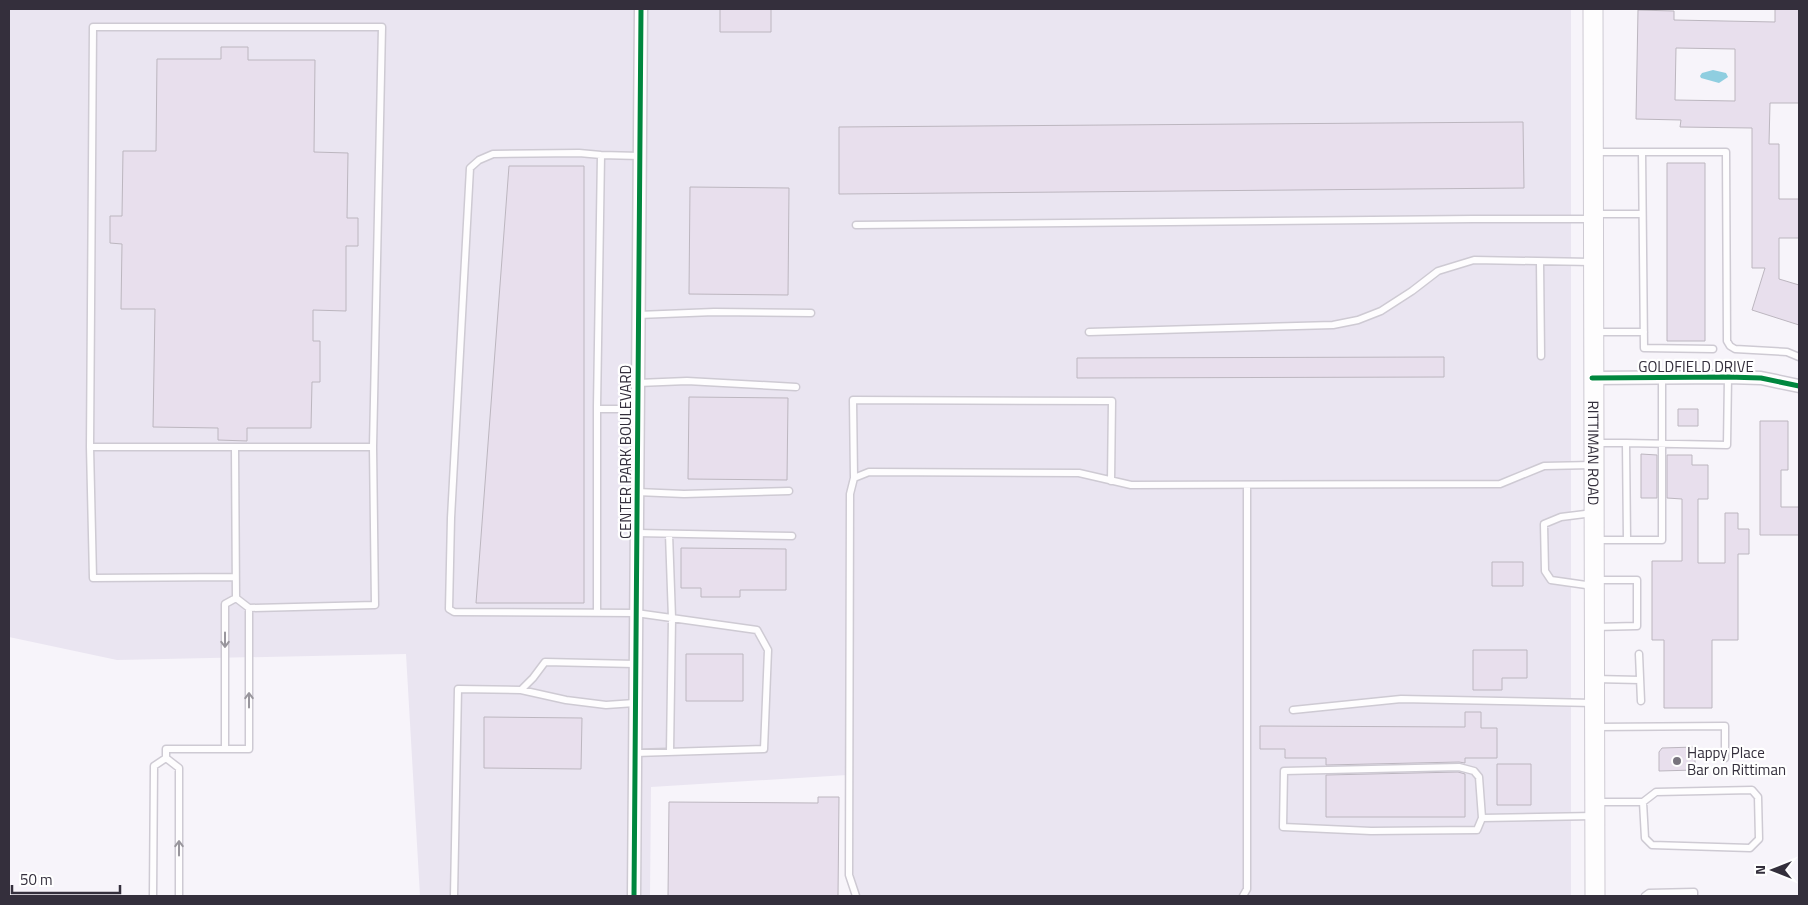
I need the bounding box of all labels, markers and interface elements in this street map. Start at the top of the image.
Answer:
street label: GOLDFIELD DRIVE [1638,355,1754,378]
street label: CENTER PARK BOULEVARD [614,365,637,539]
street label: RITTIMAN ROAD [1582,400,1606,506]
one-way arrow [220,632,230,648]
one-way arrow [244,692,254,708]
place label: Happy Place Bar on Rittiman [1687,741,1786,781]
marker: Happy Place Bar on Rittiman [1671,755,1683,767]
one-way arrow [174,840,184,856]
north arrow [1748,845,1798,895]
scale bar [12,862,120,894]
text: N [1749,865,1770,875]
text: 50 m [20,868,53,891]

